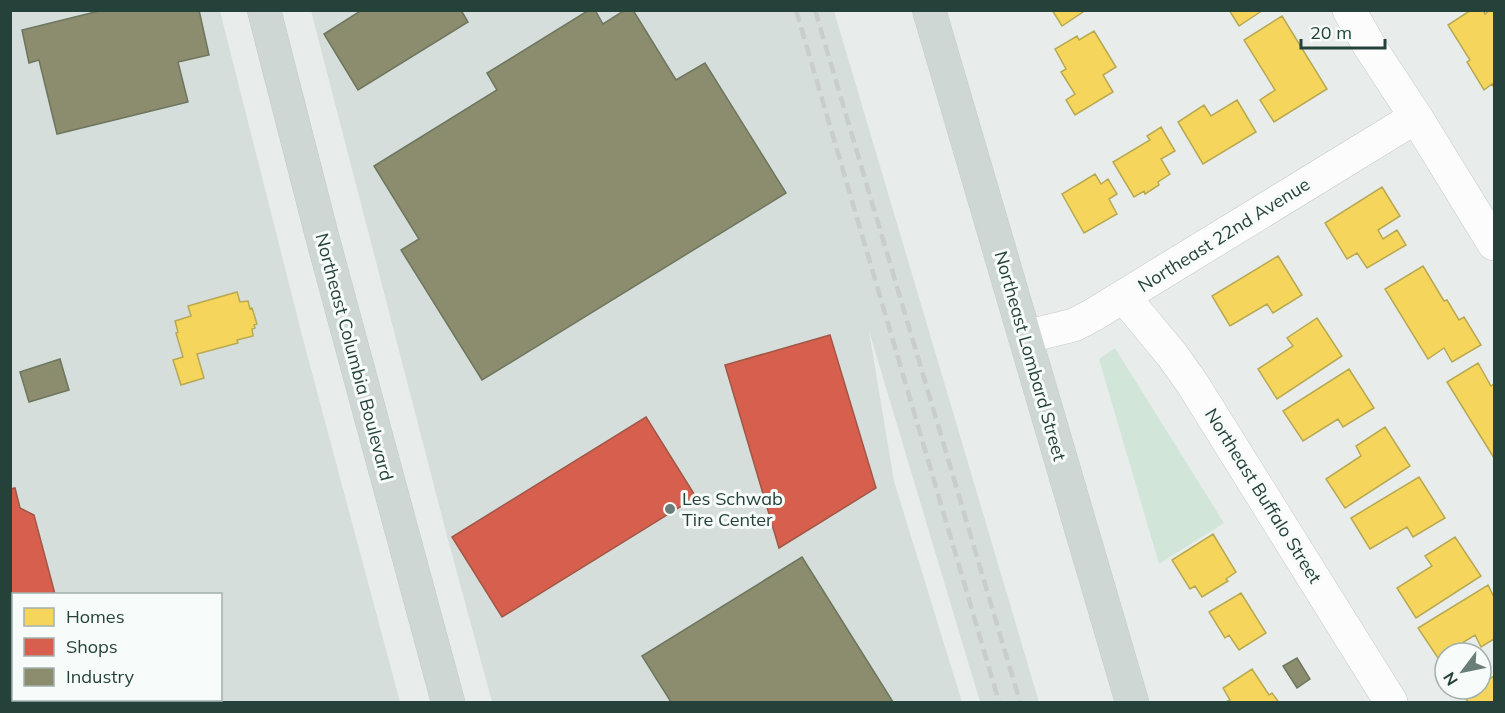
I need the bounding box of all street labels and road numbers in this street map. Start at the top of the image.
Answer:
street label: Northeast 22nd Avenue [1134,172,1314,297]
street label: Northeast Columbia Boulevard [310,231,399,483]
street label: Northeast Lombard Street [990,248,1071,463]
street label: Northeast Buffalo Street [1200,404,1327,588]

